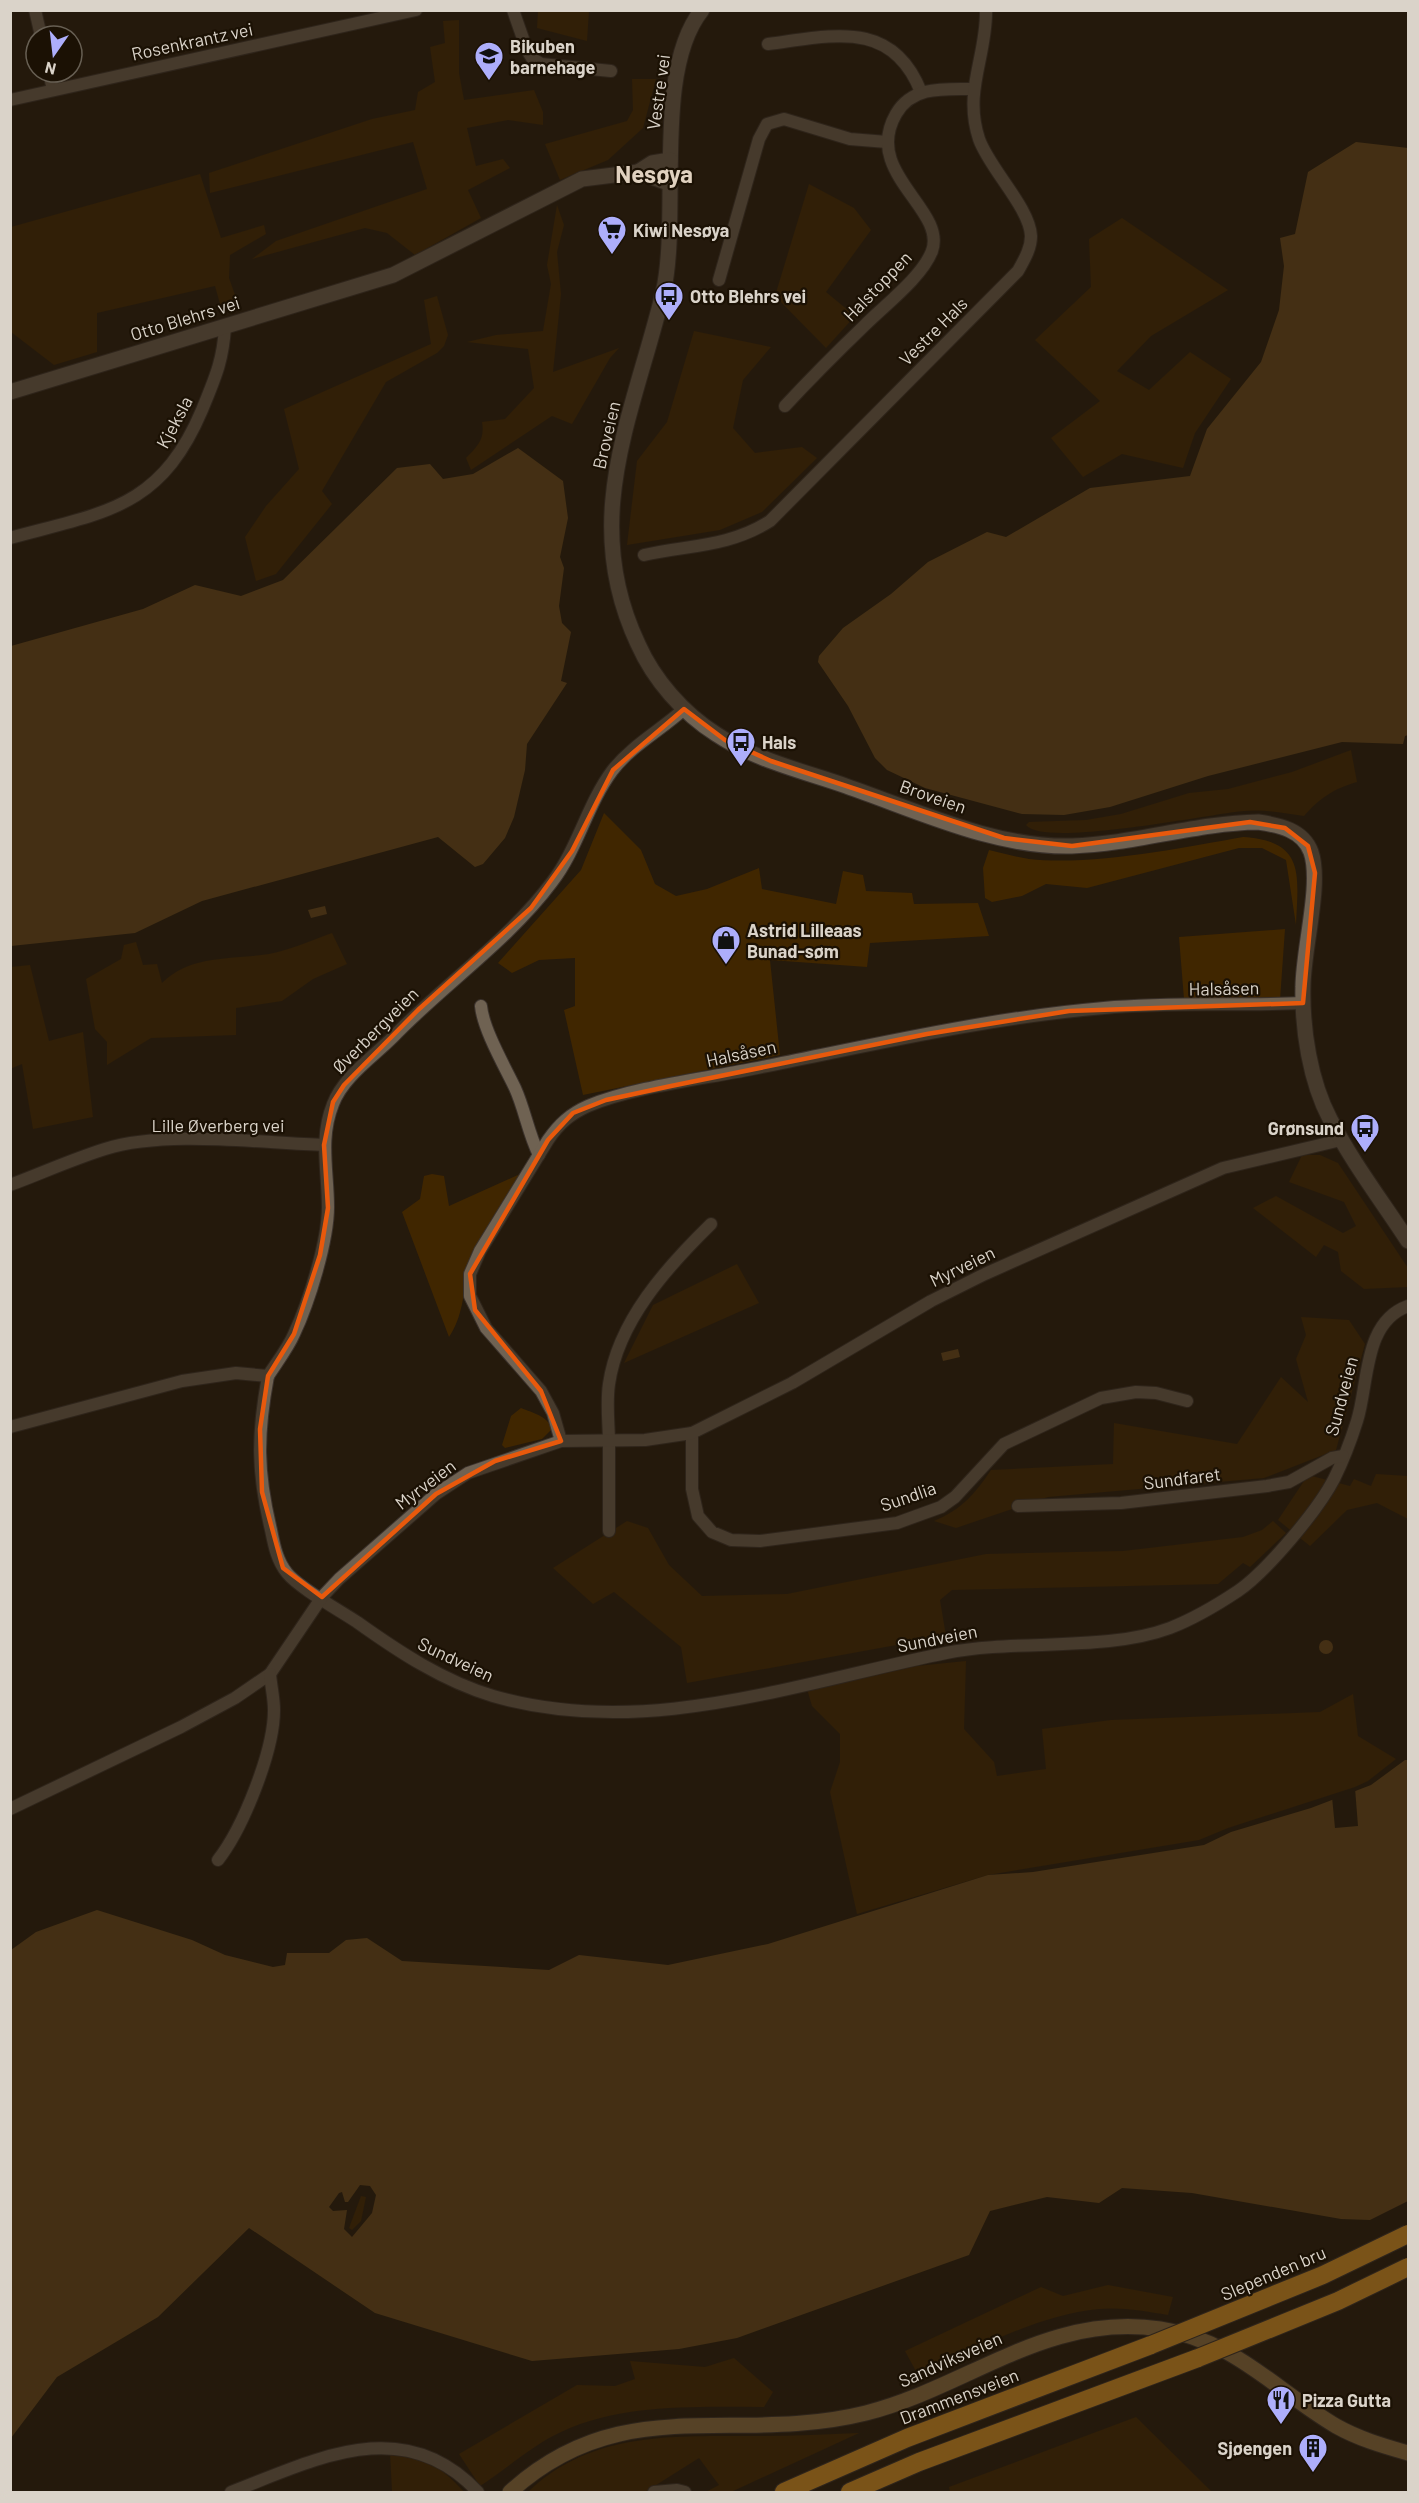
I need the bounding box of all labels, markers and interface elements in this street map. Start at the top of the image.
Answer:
street label: Rosenkrantz vei [129,17,255,65]
north arrow [24,24,84,84]
place label: Bikuben barnehage [510,35,596,78]
school or university icon: Bikuben barnehage [473,40,505,82]
street label: Vestre vei [642,53,674,131]
text: N [43,59,58,80]
district label: Nesøya [615,159,693,188]
supermarket icon: Kiwi Nesøya [596,214,628,256]
place label: Kiwi Nesøya [633,219,729,241]
street label: Halstoppen [838,246,916,326]
bus stop icon: Otto Blehrs vei [653,280,685,322]
place label: Otto Blehrs vei [690,285,806,307]
street label: Otto Blehrs vei [128,291,242,345]
street label: Vestre Hals [894,292,972,370]
street label: Kjeksla [151,392,197,452]
street label: Broveien [588,399,624,471]
bus stop icon: Hals [725,726,757,768]
place label: Hals [762,731,796,753]
street label: Broveien [897,774,969,818]
place label: Astrid Lilleaas Bunad-søm [747,919,862,962]
shop icon: Astrid Lilleaas Bunad-søm [710,924,742,966]
street label: Halsåsen [1188,976,1260,1000]
street label: Øverbergveien [327,982,423,1078]
street label: Halsåsen [704,1035,778,1071]
bus stop icon: Grønsund [1349,1112,1381,1154]
street label: Lille Øverberg vei [151,1114,285,1136]
place label: Grønsund [1268,1117,1344,1139]
street label: Myrveien [926,1241,998,1291]
street label: Sundveien [1320,1354,1362,1438]
street label: Myrveien [390,1454,460,1514]
street label: Sundfaret [1142,1462,1222,1494]
street label: Sundlia [877,1476,939,1516]
street label: Sundveien [895,1619,979,1657]
street label: Sundveien [415,1632,497,1686]
street label: Slependen bru [1217,2241,1329,2305]
street label: Sandviksveien [895,2326,1005,2392]
street label: Drammensveien [896,2363,1022,2429]
restaurant icon: Pizza Gutta [1265,2384,1297,2426]
place label: Pizza Gutta [1302,2389,1391,2411]
building icon: Sjøengen [1297,2432,1329,2474]
place label: Sjøengen [1217,2437,1292,2459]

